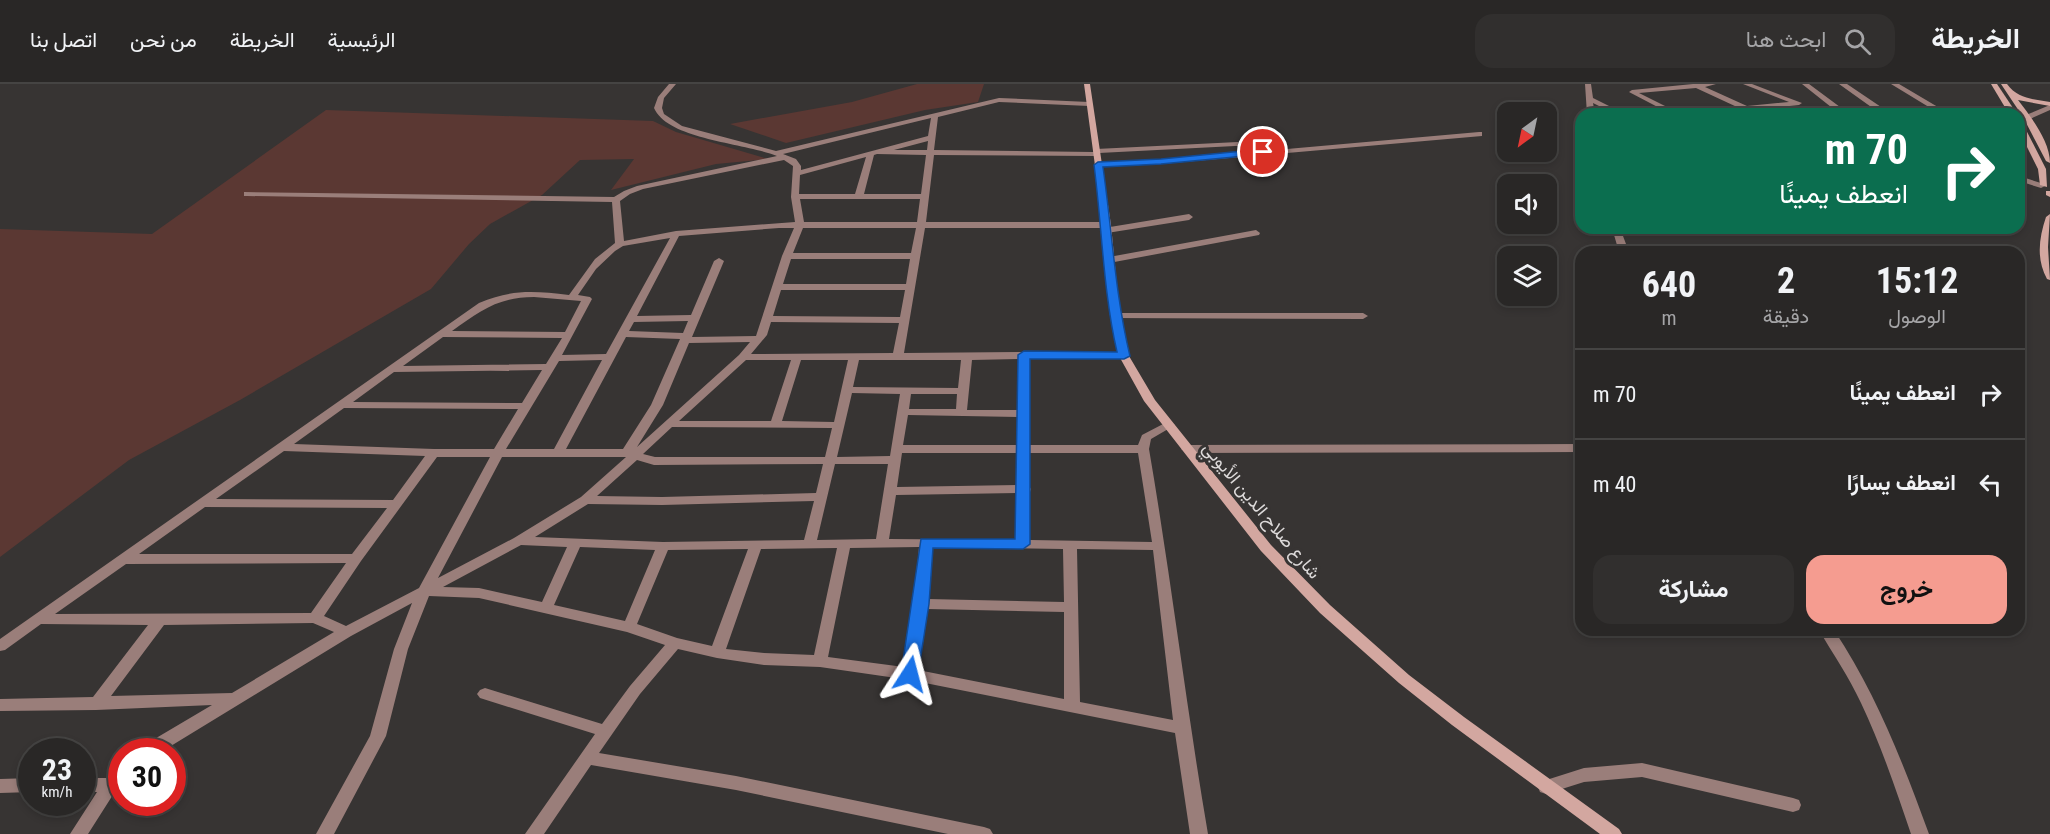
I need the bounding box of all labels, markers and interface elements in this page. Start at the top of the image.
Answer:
search box [1475,14,1895,68]
text: الخريطة [1931,22,2020,55]
icon: search [1841,25,1874,58]
text: ابحث هنا [1746,27,1826,52]
text: اتصل بنا [30,28,97,52]
text: من نحن [130,28,197,52]
text: الخريطة [230,28,295,52]
text: الرئيسية [328,28,396,52]
north arrow [1497,102,1557,162]
map controls [1497,102,1557,306]
text: 70 m [1825,125,1908,174]
pin [1237,126,1288,177]
icon: right [1929,132,2007,210]
icon: arrive [1246,135,1279,168]
button: sound [1497,174,1557,234]
text: انعطف يمينًا [1779,178,1908,210]
button: layers [1497,246,1557,306]
text: 2 [1777,260,1795,302]
text: 15:12 [1876,260,1958,302]
text: 640 [1642,264,1696,306]
text: دقيقة [1763,304,1809,328]
text: الوصول [1888,304,1946,328]
text: m [1661,306,1676,330]
icon: right [1974,378,2007,411]
text: انعطف يمينًا [1850,380,1956,405]
text: 70 m [1593,382,1636,407]
street label: شارع صلاح الدين الأيوبي [1195,437,1325,586]
icon: left [1974,468,2007,501]
text: انعطف يسارًا [1847,470,1956,495]
text: 40 m [1593,472,1636,497]
button: مشاركة [1593,555,1794,624]
button: خروج [1806,555,2007,624]
position arrow [878,642,942,706]
speed limit sign: 30 [108,738,186,816]
text: 23 [42,752,72,787]
text: km/h [42,783,72,801]

